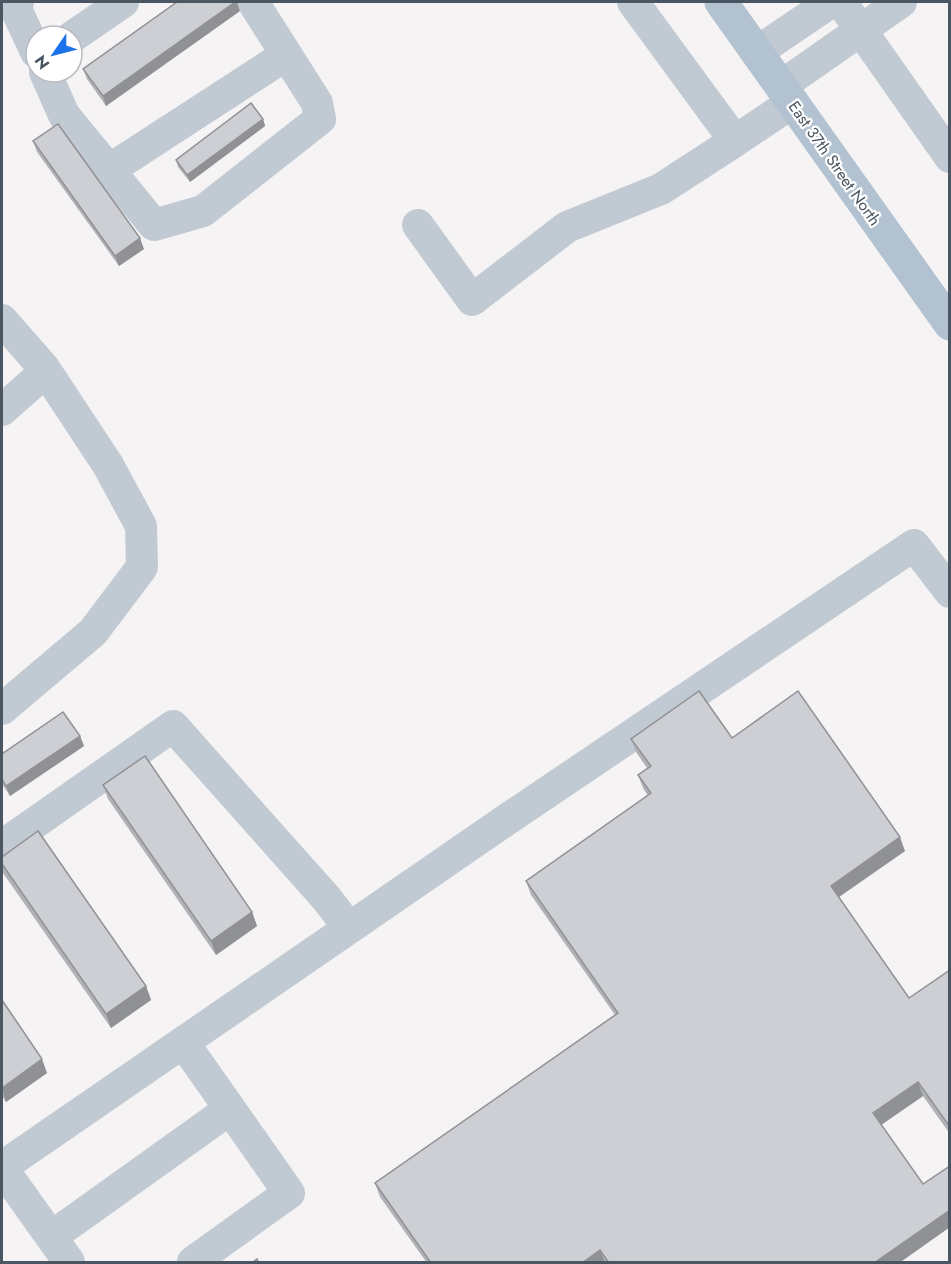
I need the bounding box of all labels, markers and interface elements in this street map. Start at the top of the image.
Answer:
north arrow [24,24,84,84]
text: N [29,51,55,74]
street label: East 37th Street North [783,96,886,230]

